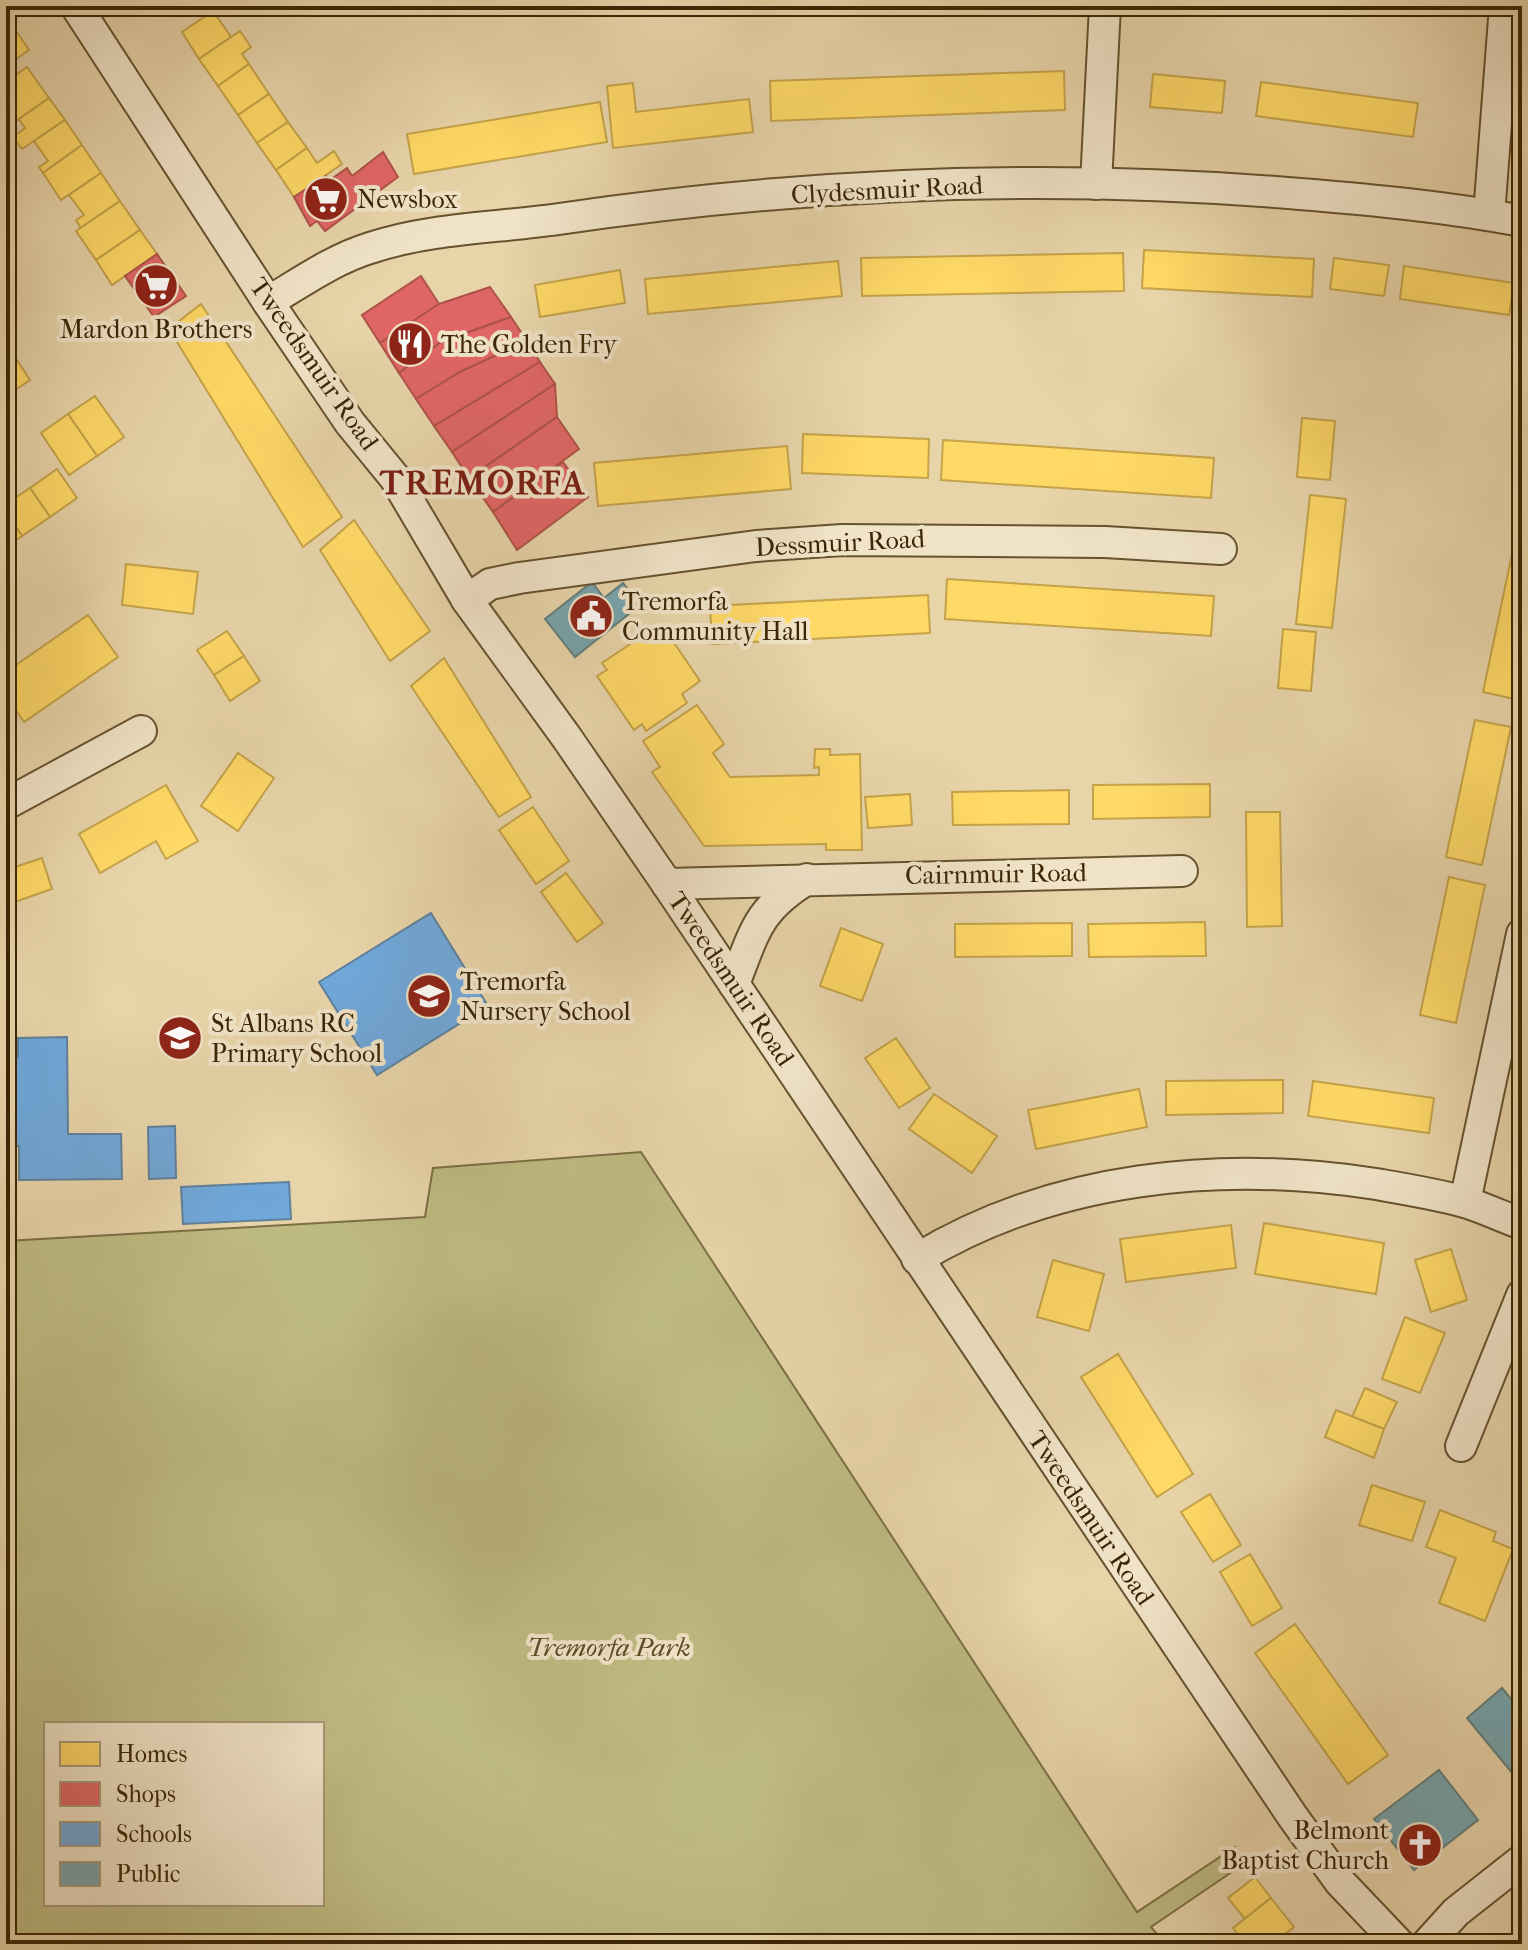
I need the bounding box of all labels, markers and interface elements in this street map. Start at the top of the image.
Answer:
street label: Clydesmuir Road [790,169,985,211]
supermarket icon: Newsbox [302,175,350,223]
place label: Newsbox [357,184,458,215]
supermarket icon: Mardon Brothers [132,262,180,310]
street label: Tweedsmuir Road [243,272,386,457]
place label: Mardon Brothers [60,314,252,345]
restaurant icon: The Golden Fry [386,320,434,368]
place label: The Golden Fry [441,329,618,360]
district label: TREMORFA [379,463,586,503]
street label: Dessmuir Road [754,523,927,563]
place label: Tremorfa Community Hall [622,586,809,647]
public building icon: Tremorfa Community Hall [567,592,615,640]
street label: Cairnmuir Road [905,857,1088,891]
street label: Tweedsmuir Road [661,886,801,1073]
place label: Tremorfa Nursery School [460,966,631,1027]
school or university icon: Tremorfa Nursery School [405,972,453,1020]
place label: St Albans RC Primary School [211,1008,382,1069]
school or university icon: St Albans RC Primary School [156,1014,204,1062]
street label: Tweedsmuir Road [1021,1425,1161,1612]
park label: Tremorfa Park [527,1632,691,1663]
legend [44,1722,324,1906]
text: Homes [116,1740,187,1768]
text: Shops [116,1780,176,1808]
place label: Belmont Baptist Church [1221,1815,1390,1876]
text: Schools [116,1820,192,1848]
church icon: Belmont Baptist Church [1396,1821,1444,1869]
text: Public [116,1860,180,1888]

